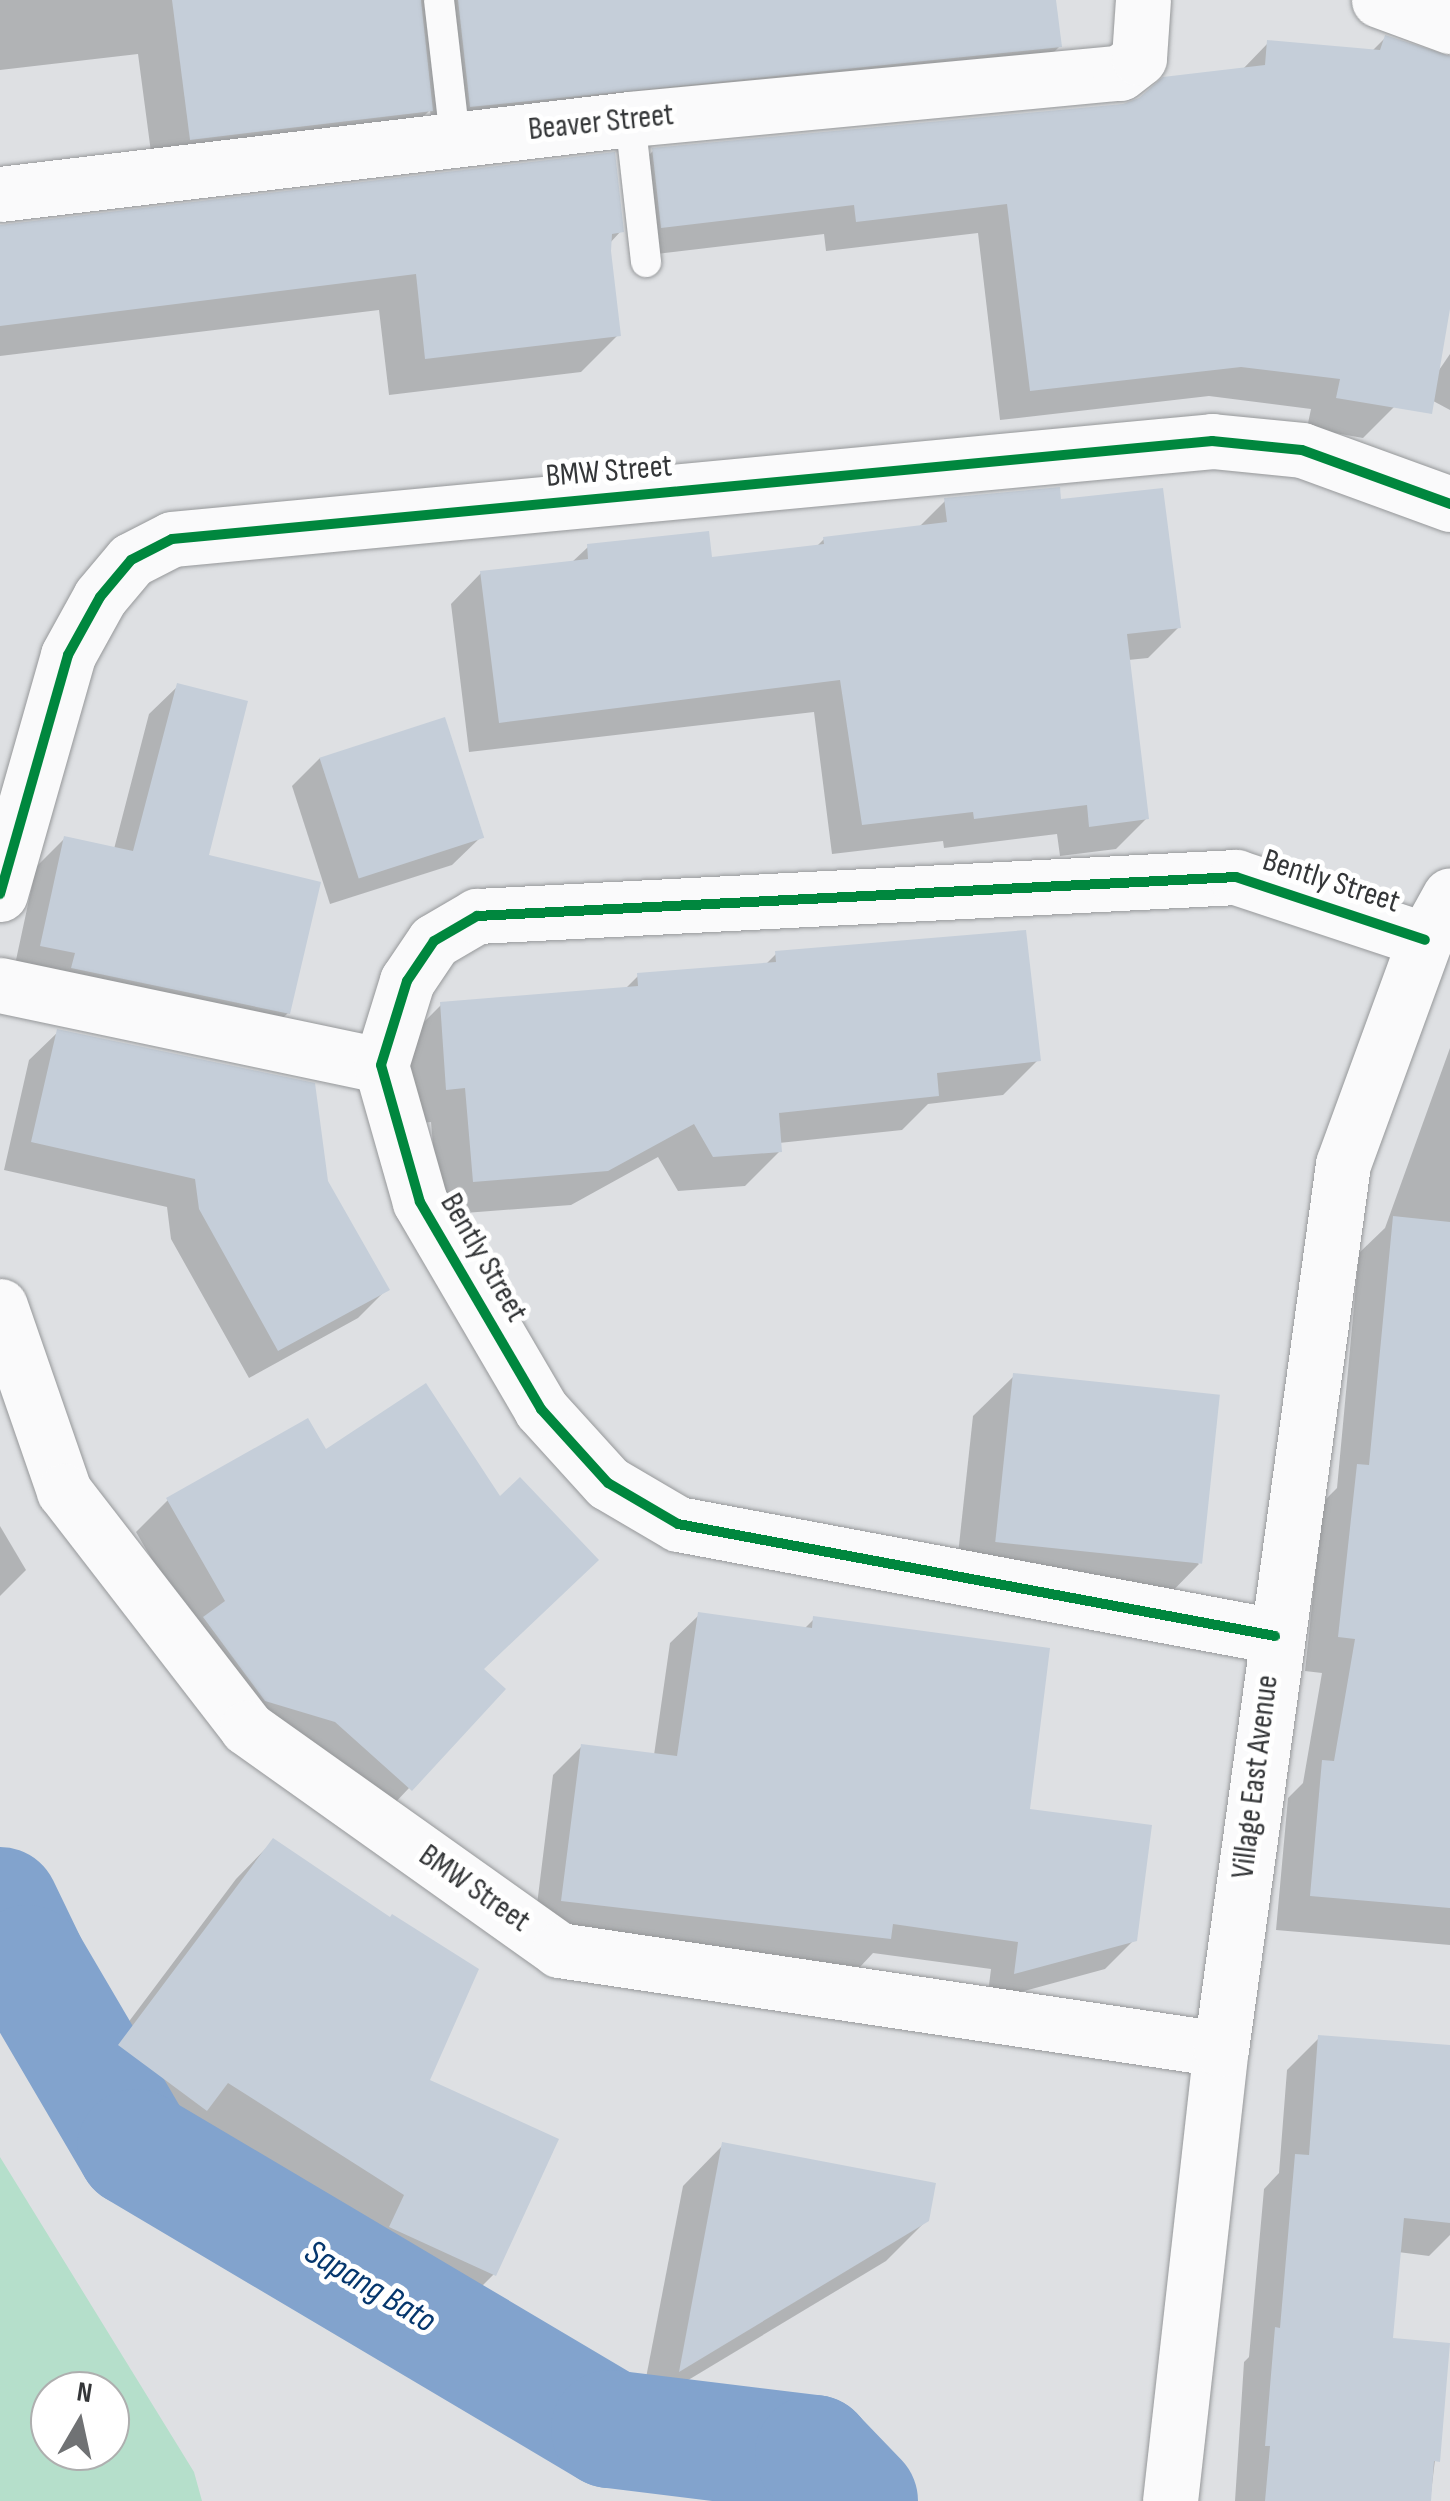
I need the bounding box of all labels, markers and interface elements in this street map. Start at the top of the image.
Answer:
street label: Beaver Street [526,96,676,150]
street label: BMW Street [544,447,674,497]
street label: Bently Street [1258,842,1404,922]
street label: Bently Street [431,1187,535,1329]
street label: Village East Avenue [1224,1673,1288,1881]
street label: BMW Street [411,1837,537,1941]
water label: Sapang Bato [297,2232,443,2342]
north arrow [30,2371,130,2471]
text: N [74,2375,94,2410]

